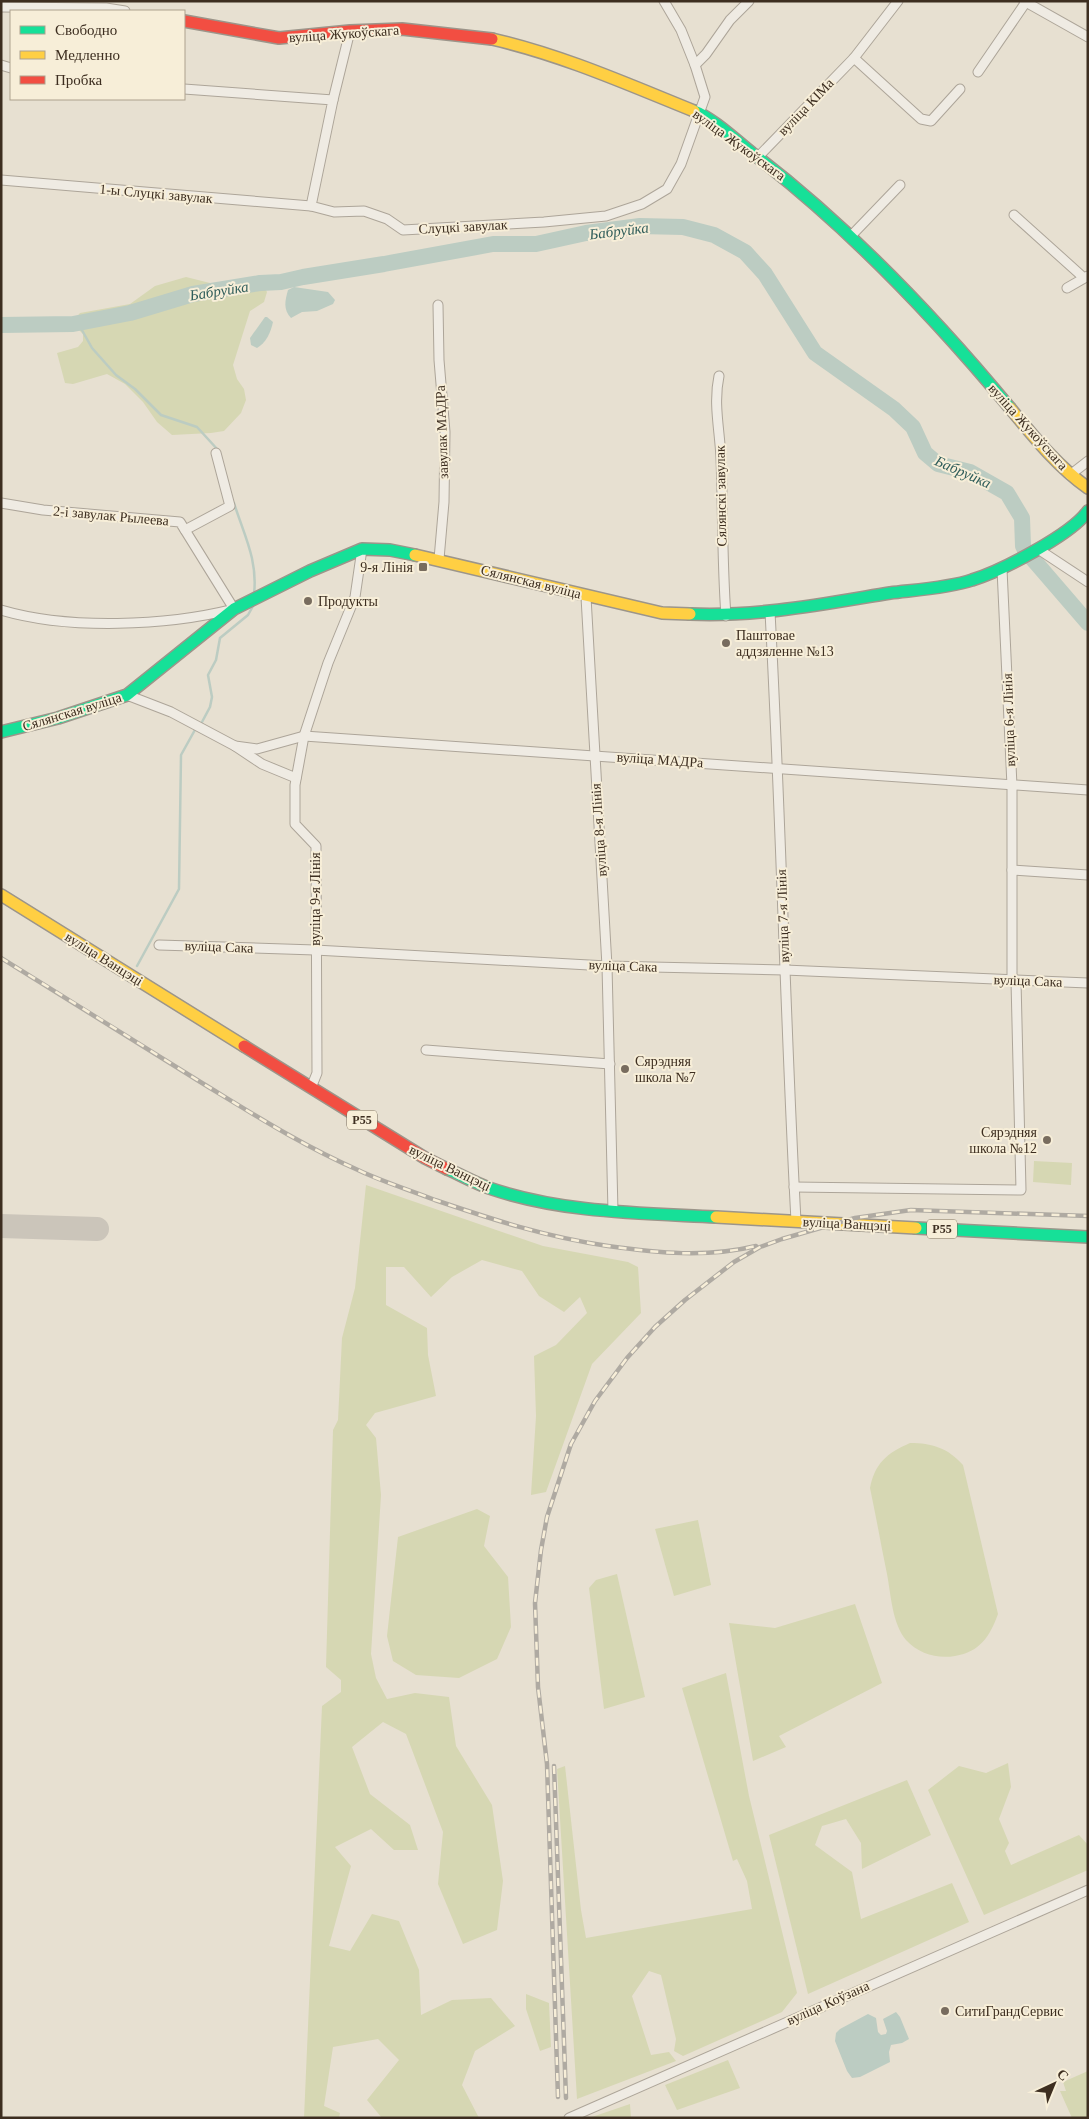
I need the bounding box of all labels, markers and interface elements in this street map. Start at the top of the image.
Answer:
legend [10,10,185,100]
text: Свободно [55,22,117,38]
street label: вуліца Жукоўскага [288,23,400,45]
text: Медленно [55,47,120,63]
text: Пробка [55,72,103,88]
street label: вуліца КІМа [775,75,837,139]
street label: вуліца Жукоўскага [690,106,789,184]
street label: 1-ы Слуцкі завулак [99,182,214,206]
street label: Слуцкі завулак [418,217,508,237]
water label: Бабруйка [588,219,650,243]
water label: Бабруйка [187,278,250,304]
street label: вуліца Жукоўскага [985,381,1071,474]
street label: завулак МАДРа [433,384,451,479]
street label: Сялянскі завулак [713,445,729,547]
water label: Бабруйка [932,452,993,491]
street label: 2-і завулак Рылеева [53,503,170,529]
place label: 9-я Лінія [360,560,414,575]
marker: 9-я Лінія [417,561,429,573]
street label: Сялянская вуліца [479,562,583,602]
place label: Продукты [318,594,379,609]
marker: Продукты [302,595,314,607]
place label: Паштовае аддзяленне №13 [736,628,834,659]
marker: Паштовае аддзяленне №13 [720,637,732,649]
street label: вуліца 6-я Лінія [1000,673,1018,767]
street label: Сялянская вуліца [21,690,124,734]
street label: вуліца МАДРа [616,749,705,771]
street label: вуліца 8-я Лінія [588,782,610,877]
street label: вуліца 9-я Лінія [308,852,323,946]
street label: вуліца 7-я Лінія [774,869,792,963]
street label: вуліца Ванцэці [62,929,146,989]
street label: вуліца Сака [184,938,254,956]
street label: вуліца Сака [588,957,658,975]
street label: вуліца Сака [993,972,1063,990]
place label: Сярэдняя школа №7 [635,1054,696,1085]
marker: Сярэдняя школа №7 [619,1063,631,1075]
road number: Р55 [347,1110,377,1130]
place label: Сярэдняя школа №12 [969,1125,1038,1156]
marker: Сярэдняя школа №12 [1041,1134,1053,1146]
street label: вуліца Ванцэці [407,1142,493,1194]
street label: вуліца Ванцэці [802,1214,892,1234]
road number: Р55 [927,1220,957,1238]
street label: вуліца Коўзана [784,1978,872,2028]
place label: СитиГрандСервис [955,2004,1064,2019]
marker: СитиГрандСервис [939,2005,951,2017]
north arrow [1029,2059,1079,2109]
text: С [1054,2066,1072,2084]

